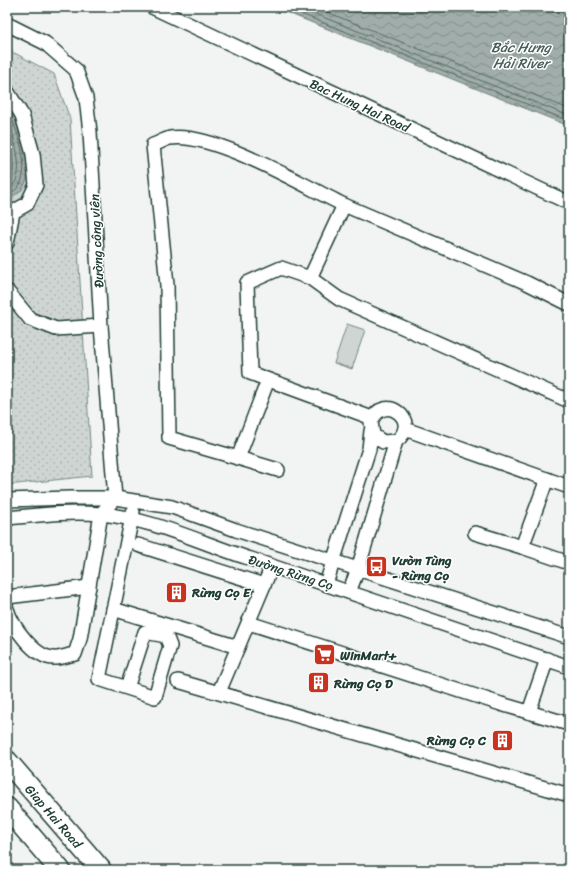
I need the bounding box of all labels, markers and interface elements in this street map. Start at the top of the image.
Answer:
water label: Bắc Hưng Hải River [491,35,553,76]
street label: Bac Hung Hai Road [306,72,415,139]
street label: Đường công viên [83,194,110,288]
street label: Đường Rừng Cọ [245,548,337,597]
place label: Vườn Tùng - Rừng Cọ [392,549,452,587]
bus stop icon: Vườn Tùng - Rừng Cọ [363,554,389,580]
building icon: Rừng Cọ E [164,579,190,605]
place label: Rừng Cọ E [191,581,252,604]
supermarket icon: WinMart+ [311,642,337,668]
place label: WinMart+ [340,644,397,667]
building icon: Rừng Cọ D [305,670,331,696]
place label: Rừng Cọ D [333,672,393,695]
building icon: Rừng Cọ C [489,727,515,753]
place label: Rừng Cọ C [426,729,487,752]
street label: Giap Hai Road [19,779,89,855]

